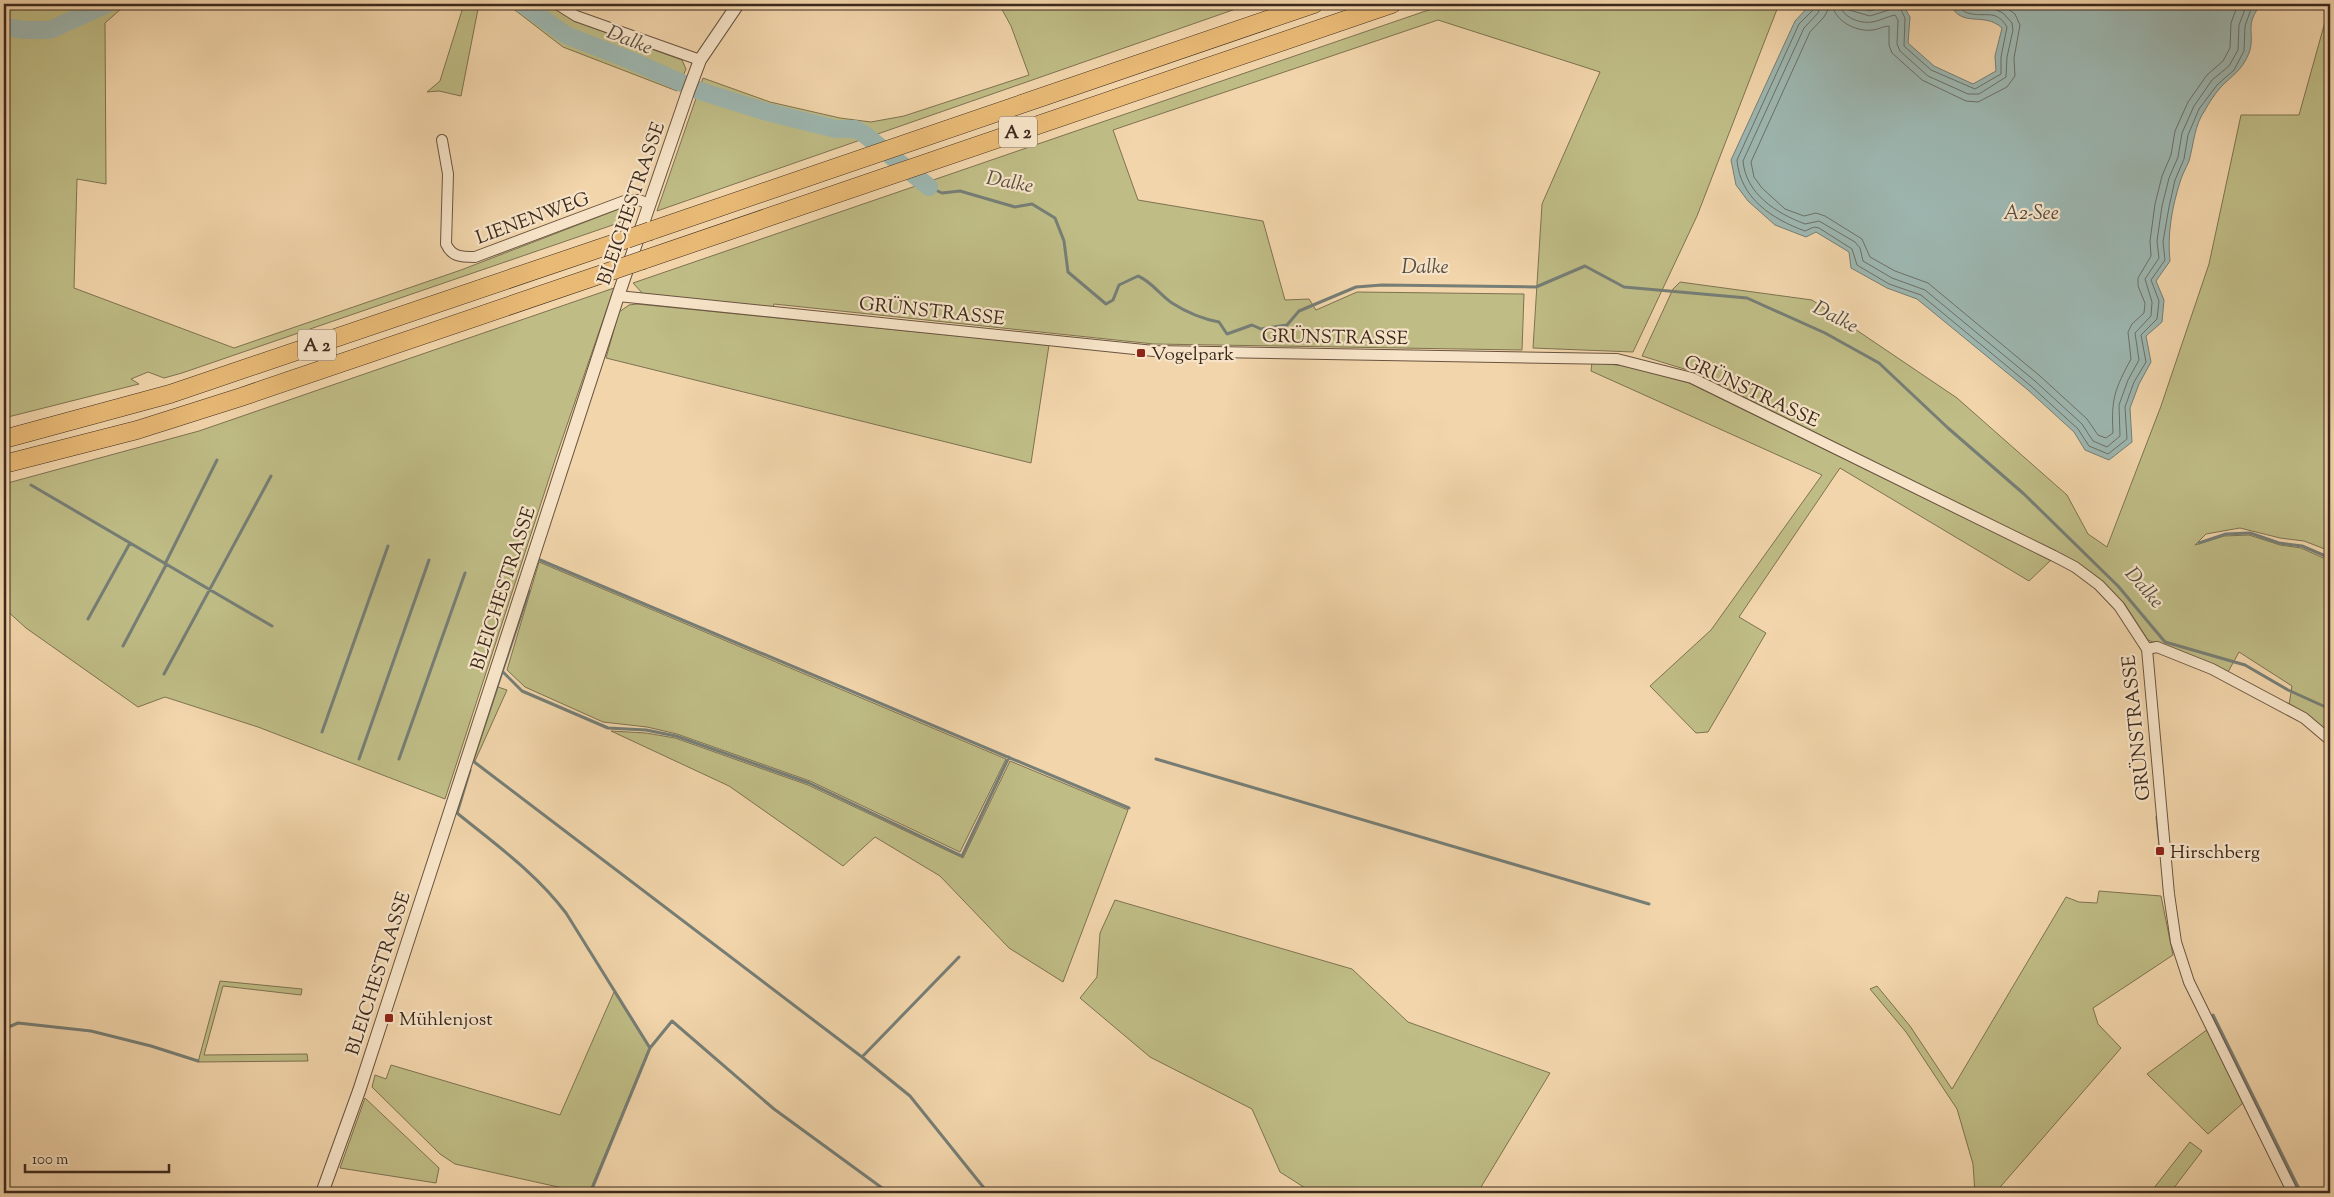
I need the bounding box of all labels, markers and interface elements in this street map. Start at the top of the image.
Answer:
water label: Dalke [602,19,656,64]
road number: A 2 [999,116,1037,148]
street label: BLEICHESTRASSE [592,118,673,289]
water label: Dalke [984,165,1035,202]
street label: LIENENWEG [472,186,593,252]
water label: A2-See [2003,200,2059,229]
water label: Dalke [1401,254,1449,283]
street label: GRÜNSTRASSE [858,291,1006,334]
water label: Dalke [1807,295,1862,342]
street label: GRÜNSTRASSE [1262,324,1409,353]
road number: A 2 [298,330,336,360]
place label: Vogelpark [1151,342,1235,369]
marker: Vogelpark [1135,347,1147,359]
street label: GRÜNSTRASSE [1679,349,1823,436]
street label: BLEICHESTRASSE [465,503,544,674]
water label: Dalke [2117,561,2170,616]
street label: GRÜNSTRASSE [2116,653,2159,802]
place label: Hirschberg [2170,840,2260,867]
marker: Hirschberg [2154,845,2166,857]
street label: BLEICHESTRASSE [340,888,419,1059]
place label: Mühlenjost [399,1007,493,1034]
marker: Mühlenjost [383,1012,395,1024]
scale bar [25,1142,169,1174]
text: 100 m [32,1150,69,1171]

